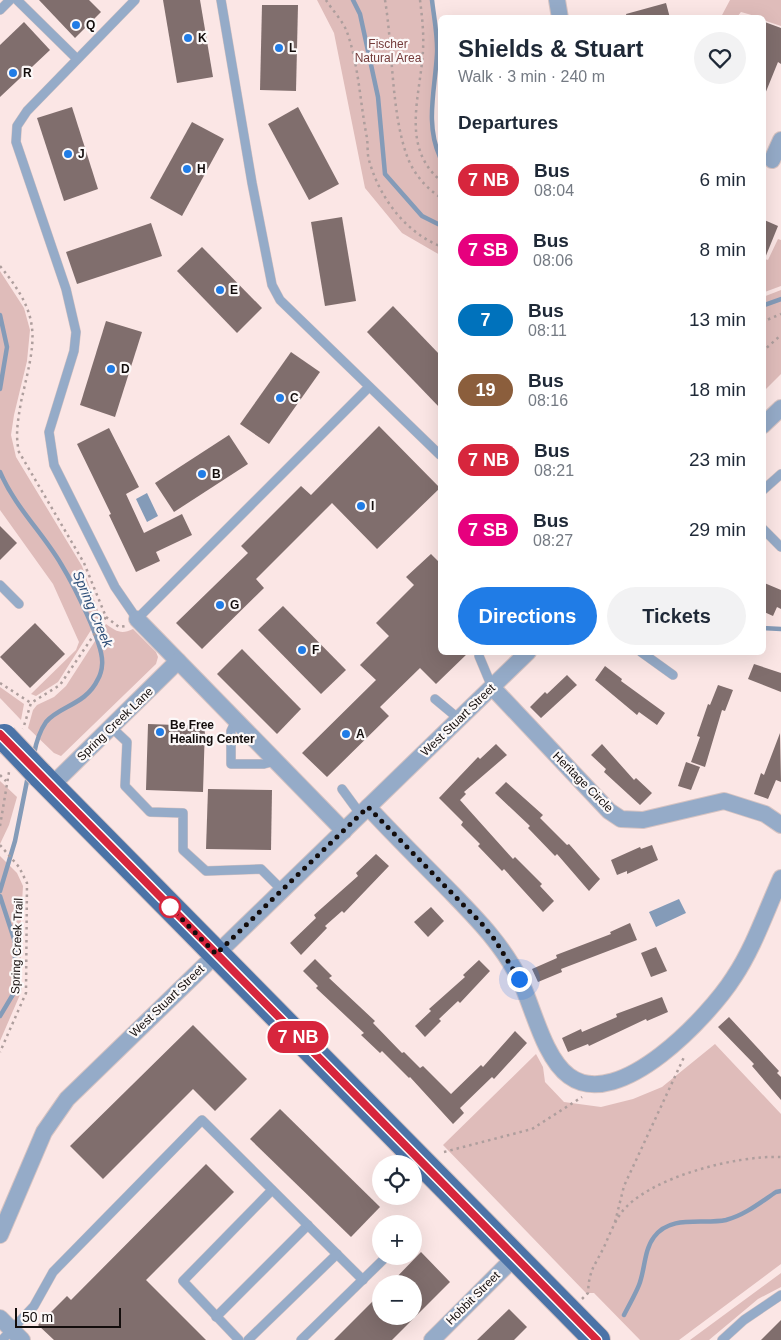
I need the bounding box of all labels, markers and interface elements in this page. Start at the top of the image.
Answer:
place label: Q [86,18,95,32]
marker: Q [70,19,82,31]
place label: K [198,31,207,45]
marker: K [182,32,194,44]
button: heart [694,32,746,84]
text: Shields & Stuart [458,35,643,62]
park label: Fischer Natural Area [355,37,422,65]
place label: L [289,41,296,55]
marker: L [273,42,285,54]
place label: R [23,66,32,80]
marker: R [7,67,19,79]
text: Walk · 3 min · 240 m [458,68,605,85]
text: Departures [458,112,558,133]
place label: J [78,147,85,161]
marker: J [62,148,74,160]
text: Bus [534,160,570,181]
place label: H [197,162,206,176]
marker: H [181,163,193,175]
text: 6 min [700,169,746,190]
text: 7 NB [468,170,509,190]
text: 08:04 [534,182,574,199]
text: Bus [533,230,569,251]
text: 8 min [700,239,746,260]
text: 7 SB [468,240,508,260]
text: 08:06 [533,252,573,269]
place label: E [230,283,238,297]
marker: E [214,284,226,296]
text: Bus [528,300,564,321]
text: 13 min [689,309,746,330]
text: 7 [480,310,491,330]
text: 08:11 [528,322,567,339]
place label: D [121,362,130,376]
marker: D [105,363,117,375]
text: Bus [528,370,564,391]
text: 18 min [689,379,746,400]
text: 19 [475,380,496,400]
place label: C [290,391,299,405]
marker: C [274,392,286,404]
text: 08:16 [528,392,568,409]
text: Bus [534,440,570,461]
text: 23 min [689,449,746,470]
text: 7 NB [468,450,509,470]
text: 08:21 [534,462,574,479]
place label: B [212,467,221,481]
marker: B [196,468,208,480]
place label: I [371,499,374,513]
marker: I [355,500,367,512]
text: Bus [533,510,569,531]
text: 29 min [689,519,746,540]
text: 7 SB [468,520,508,540]
text: 08:27 [533,532,573,549]
water label: Spring Creek [70,568,117,651]
button: Directions [458,587,597,645]
button: Tickets [607,587,746,645]
place label: G [230,598,239,612]
marker: G [214,599,226,611]
place label: F [312,643,319,657]
marker: F [296,644,308,656]
street label: West Stuart Street [418,681,499,759]
street label: Spring Creek Lane [74,684,156,764]
place label: Be Free Healing Center [170,718,255,746]
marker: Be Free Healing Center [154,726,166,738]
place label: A [356,727,365,741]
marker: A [340,728,352,740]
street label: Heritage Circle [550,749,616,815]
unlabelled marker [159,896,181,918]
street label: Spring Creek Trail [8,898,26,994]
street label: West Stuart Street [127,962,208,1040]
your location [507,967,532,992]
line badge: 7 NB [263,1021,333,1053]
text: 7 NB [277,1027,319,1047]
map controls [372,1155,422,1325]
button: locate [372,1155,422,1205]
button: + [372,1215,422,1265]
street label: Hobbit Street [443,1268,503,1328]
button: − [372,1275,422,1325]
scale bar [15,1305,121,1328]
text: 50 m [22,1309,53,1325]

